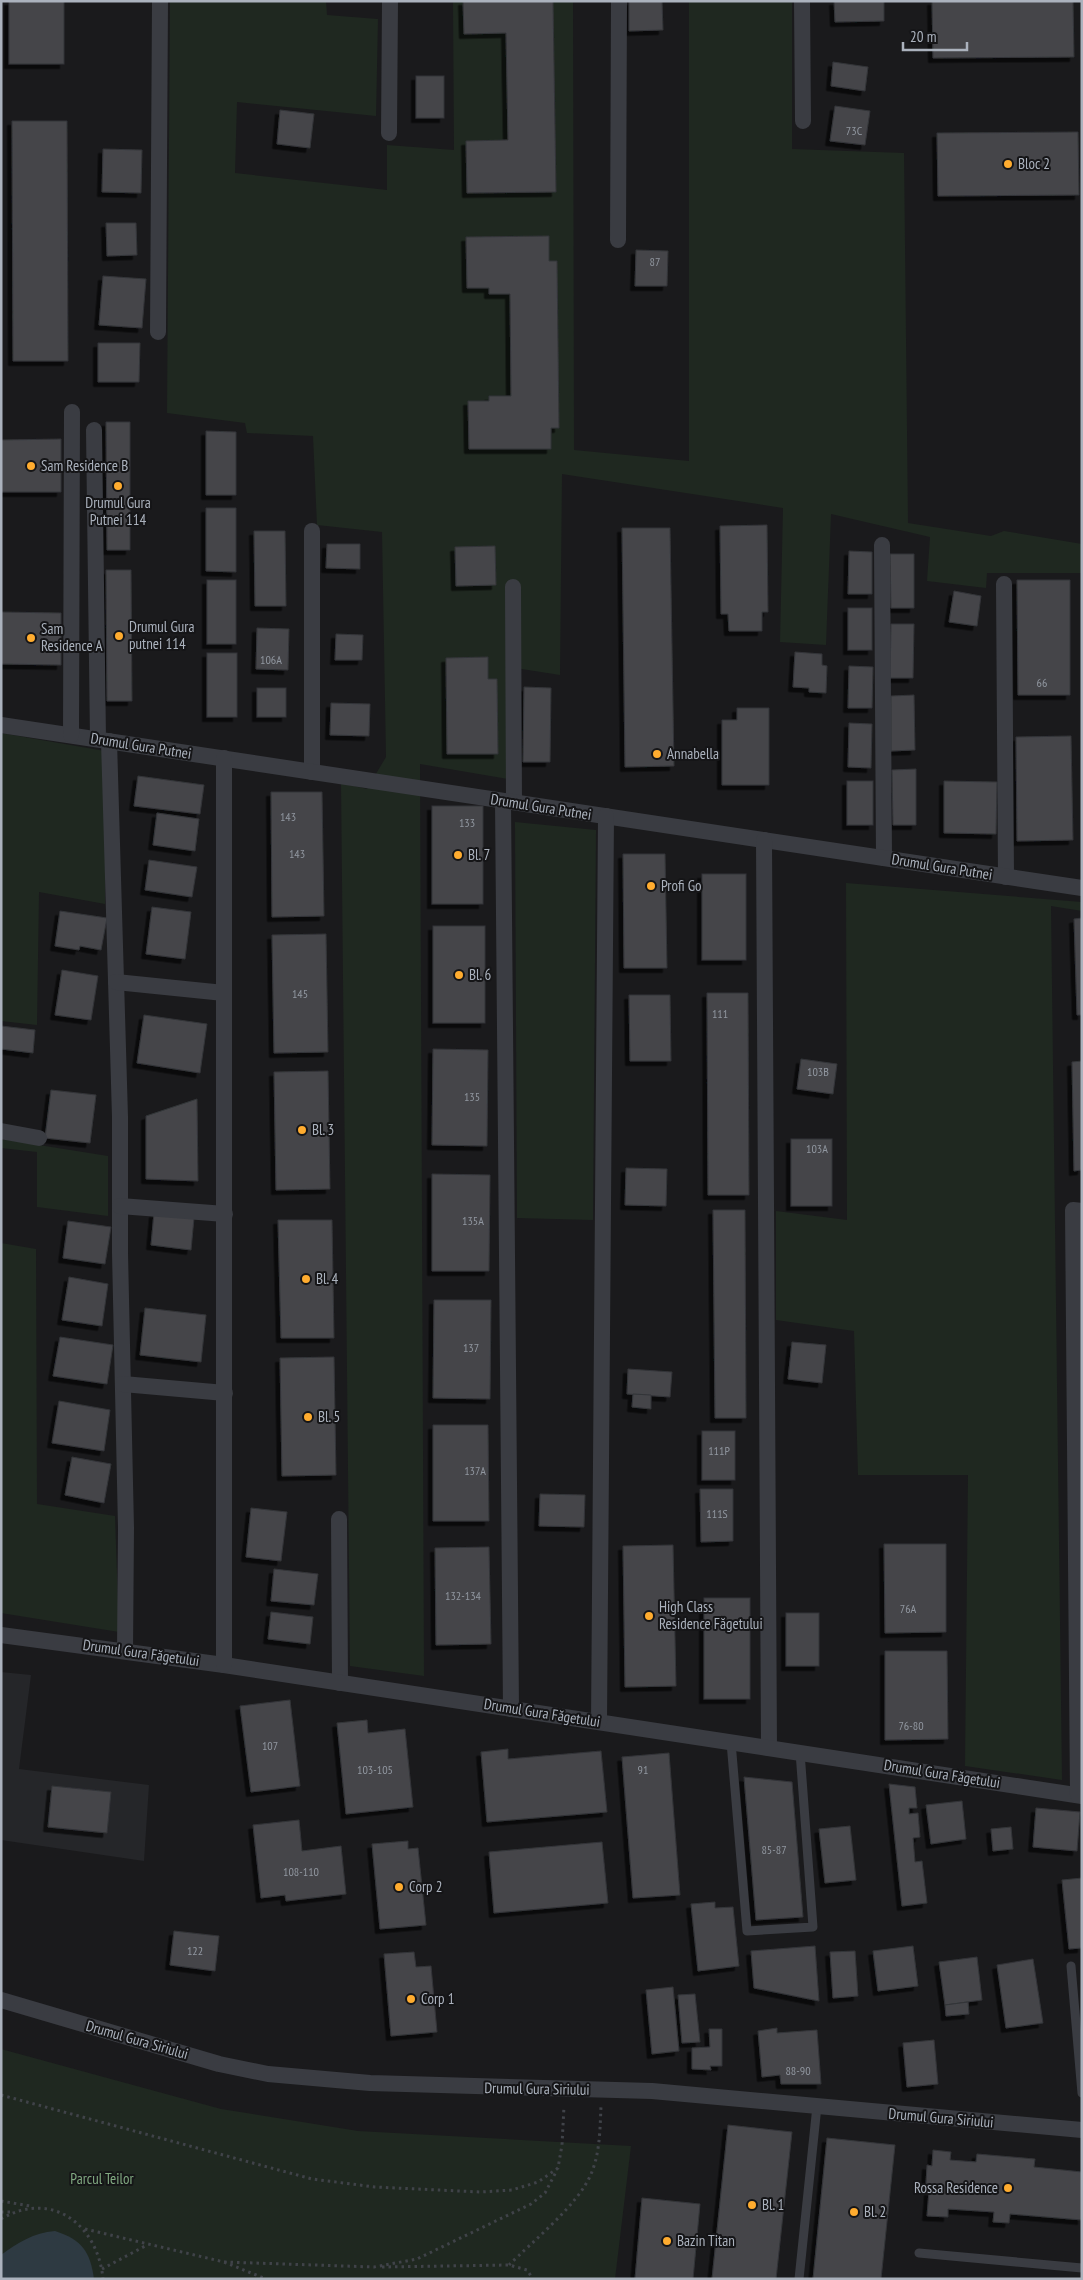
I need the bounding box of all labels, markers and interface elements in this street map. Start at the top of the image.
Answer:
scale bar [903,20,967,52]
text: 20 m [910,27,936,46]
house number: 73C [846,123,863,138]
place label: Bloc 2 [1018,154,1050,173]
marker: Bloc 2 [1002,158,1014,170]
house number: 87 [650,254,660,269]
place label: Sam Residence B [41,456,128,475]
marker: Sam Residence B [25,460,37,472]
marker: Drumul Gura Putnei 114 [112,480,124,492]
place label: Drumul Gura Putnei 114 [85,493,151,529]
place label: Drumul Gura putnei 114 [129,617,194,653]
place label: Sam Residence A [41,619,103,655]
marker: Drumul Gura putnei 114 [113,630,125,642]
marker: Sam Residence A [25,632,37,644]
house number: 106A [260,652,282,667]
house number: 66 [1037,675,1047,690]
street label: Drumul Gura Putnei [89,728,193,763]
place label: Annabella [667,744,719,763]
marker: Annabella [651,748,663,760]
street label: Drumul Gura Putnei [489,789,593,824]
house number: 143 [280,809,296,824]
house number: 133 [459,815,475,830]
place label: Bl. 7 [468,845,490,864]
house number: 143 [289,846,305,861]
marker: Bl. 7 [452,849,464,861]
street label: Drumul Gura Putnei [890,849,994,884]
place label: Profi Go [661,876,702,895]
marker: Profi Go [645,880,657,892]
place label: Bl. 6 [469,965,491,984]
marker: Bl. 6 [453,969,465,981]
house number: 145 [292,986,308,1001]
house number: 111 [712,1006,728,1021]
house number: 103B [807,1064,829,1079]
house number: 135 [464,1089,480,1104]
place label: Bl. 3 [312,1120,334,1139]
marker: Bl. 3 [296,1124,308,1136]
house number: 103A [806,1141,828,1156]
house number: 135A [462,1213,484,1228]
place label: Bl. 4 [316,1269,338,1288]
marker: Bl. 4 [300,1273,312,1285]
house number: 137 [463,1340,479,1355]
place label: Bl. 5 [318,1407,340,1426]
marker: Bl. 5 [302,1411,314,1423]
house number: 111P [708,1443,730,1458]
house number: 137A [464,1463,486,1478]
house number: 111S [706,1506,728,1521]
house number: 132-134 [445,1588,482,1603]
place label: High Class Residence Făgetului [659,1597,763,1633]
house number: 76A [900,1601,917,1616]
marker: High Class Residence Făgetului [643,1610,655,1622]
street label: Drumul Gura Făgetului [82,1635,201,1670]
street label: Drumul Gura Făgetului [483,1694,602,1731]
house number: 76-80 [898,1718,924,1733]
house number: 107 [262,1738,278,1753]
street label: Drumul Gura Făgetului [883,1755,1002,1792]
house number: 103-105 [357,1762,393,1777]
house number: 91 [638,1762,648,1777]
house number: 85-87 [761,1842,787,1857]
house number: 108-110 [283,1864,319,1879]
place label: Corp 2 [409,1877,443,1896]
marker: Corp 2 [393,1881,405,1893]
house number: 122 [187,1943,203,1958]
place label: Corp 1 [421,1989,455,2008]
marker: Corp 1 [405,1993,417,2005]
street label: Drumul Gura Siriului [84,2016,190,2063]
house number: 88-90 [785,2063,811,2078]
street label: Drumul Gura Siriului [484,2078,590,2099]
street label: Drumul Gura Siriului [888,2103,994,2132]
park label: Parcul Teilor [70,2169,135,2188]
place label: Rossa Residence [914,2178,998,2197]
marker: Rossa Residence [1002,2182,1014,2194]
place label: Bl. 1 [762,2195,784,2214]
marker: Bl. 1 [746,2199,758,2211]
place label: Bl. 2 [864,2202,886,2221]
marker: Bl. 2 [848,2206,860,2218]
place label: Bazin Titan [677,2231,735,2250]
marker: Bazin Titan [661,2235,673,2247]

